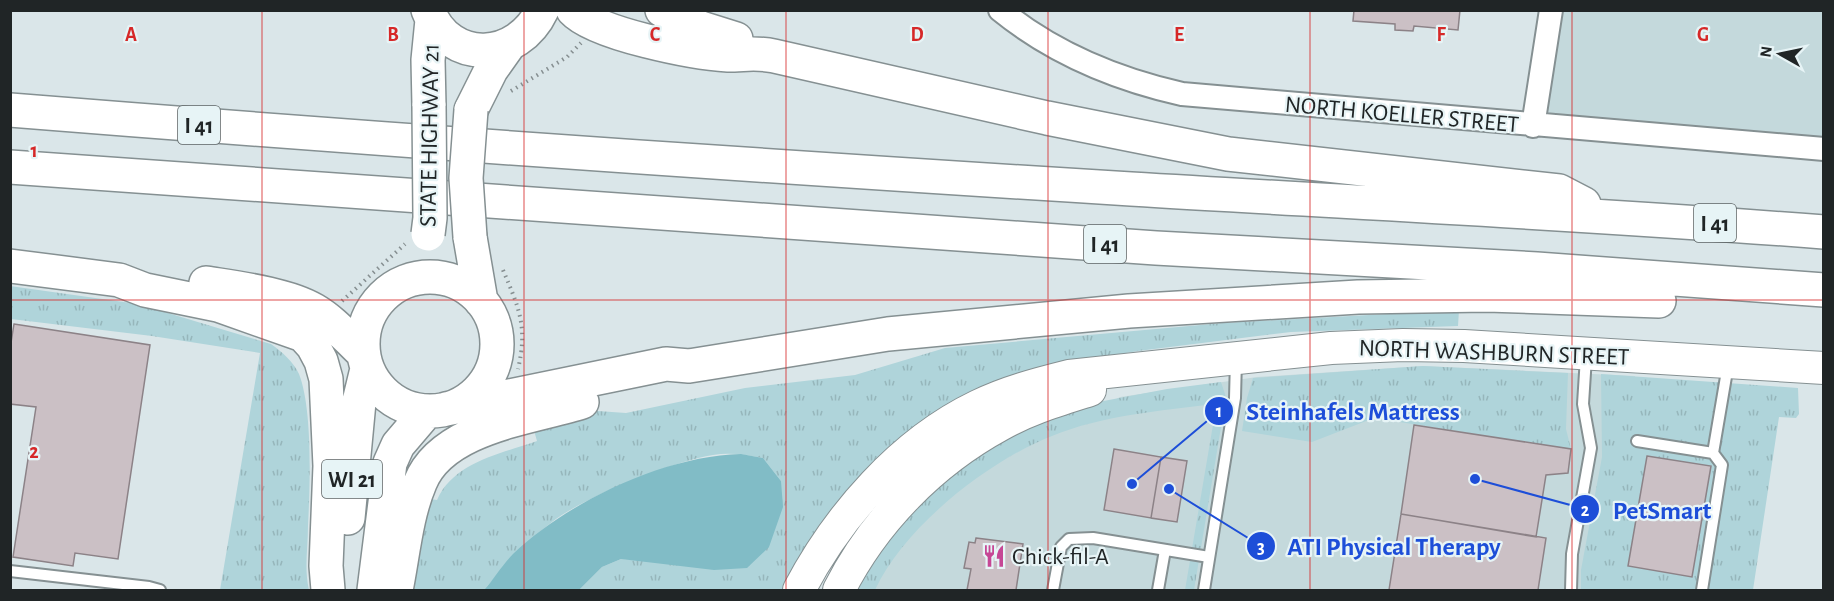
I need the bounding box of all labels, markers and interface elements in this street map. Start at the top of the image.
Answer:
north arrow [1750,24,1810,84]
text: A [125,25,137,45]
text: B [387,25,399,45]
text: C [650,25,661,45]
text: D [910,25,924,45]
text: E [1174,25,1184,45]
text: F [1436,25,1446,45]
text: G [1697,25,1709,45]
street label: STATE HIGHWAY 21 [416,43,444,227]
text: N [1757,45,1775,59]
street label: NORTH KOELLER STREET [1284,93,1520,137]
road number: I 41 [178,106,220,144]
text: 1 [30,141,38,161]
road number: I 41 [1694,204,1736,242]
road number: I 41 [1084,225,1126,263]
street label: NORTH WASHBURN STREET [1358,336,1630,370]
callout: Steinhafels Mattress [1204,389,1472,433]
text: Steinhafels Mattress [1246,399,1460,425]
text: 1 [1216,403,1222,421]
text: 2 [29,442,39,462]
road number: WI 21 [322,460,382,498]
callout: PetSmart [1570,487,1723,531]
text: PetSmart [1613,498,1712,524]
text: 2 [1581,502,1590,520]
callout: ATI Physical Therapy [1246,524,1513,568]
text: ATI Physical Therapy [1287,534,1501,560]
text: 3 [1257,539,1265,557]
restaurant icon: Chick-fil-A [981,543,1007,569]
place label: Chick-fil-A [1012,545,1109,569]

